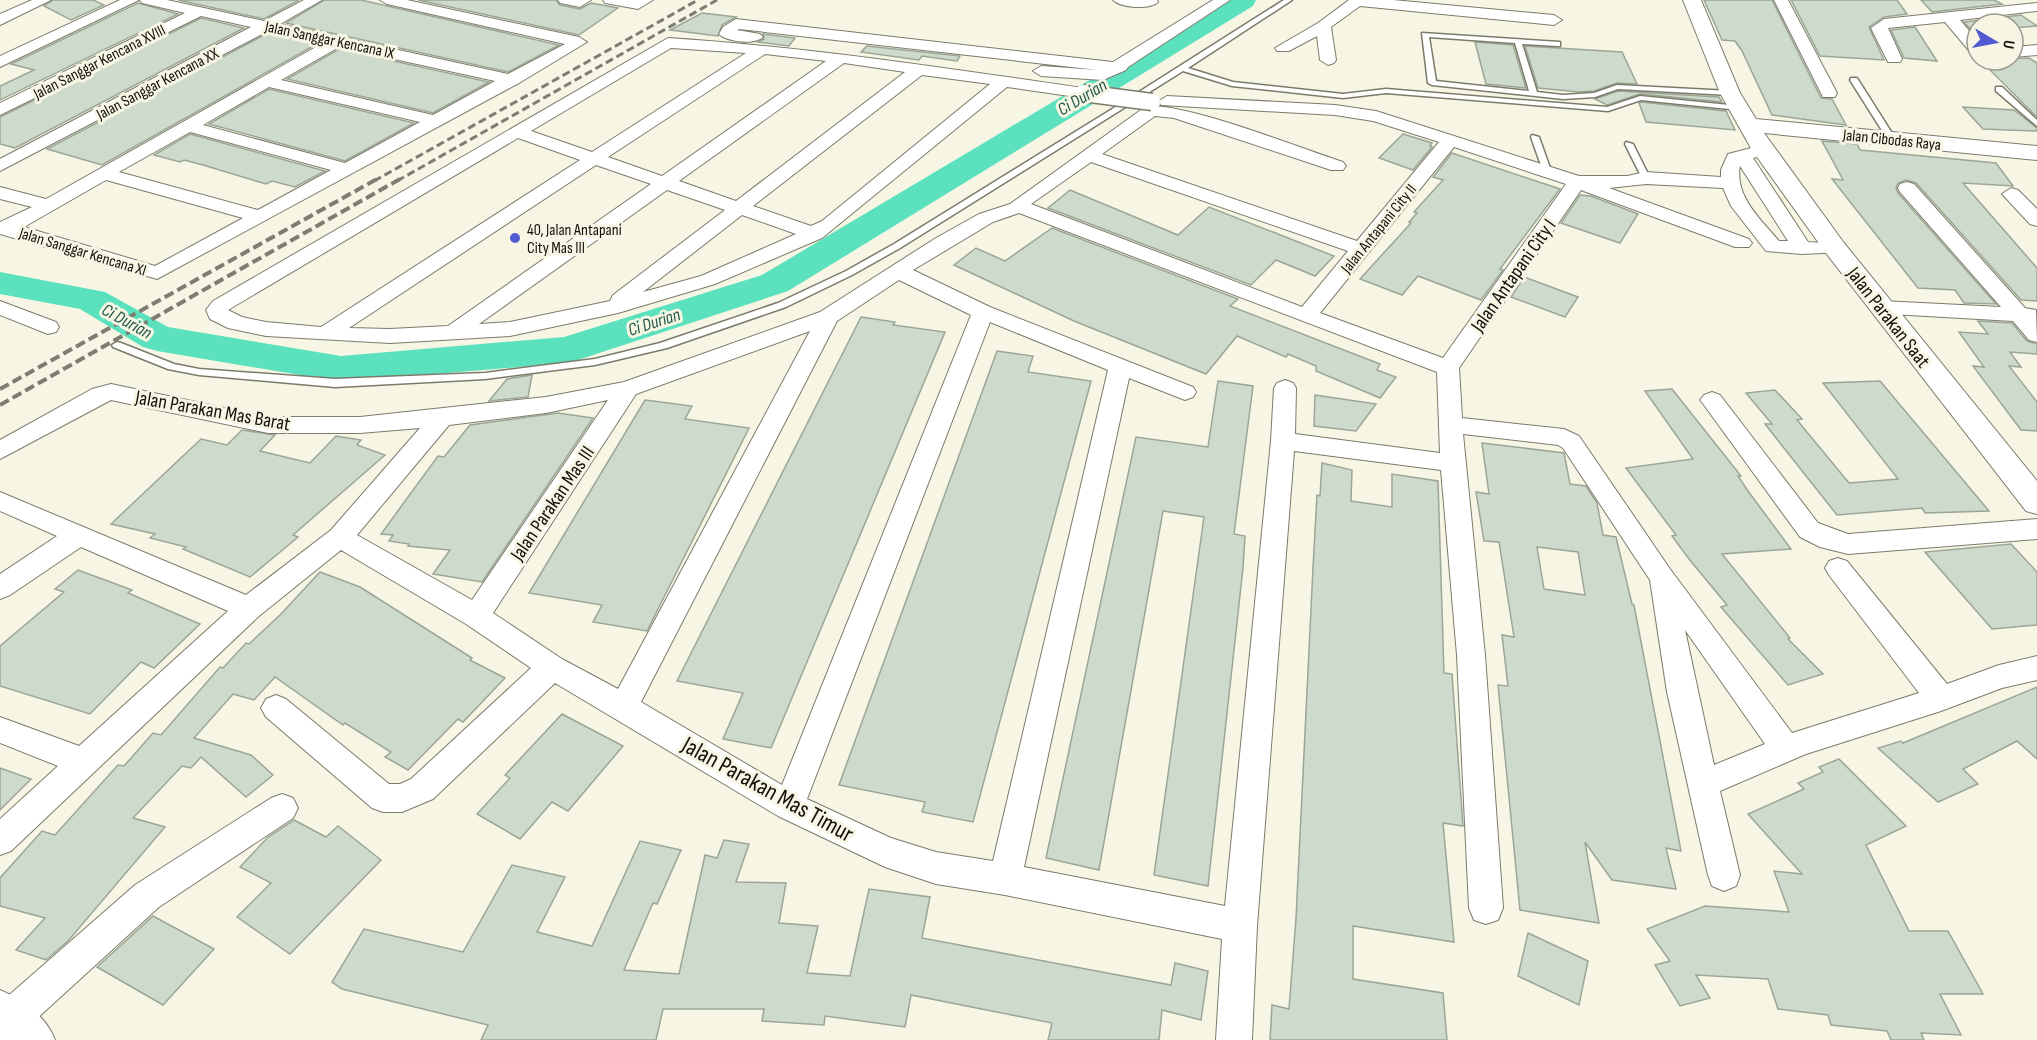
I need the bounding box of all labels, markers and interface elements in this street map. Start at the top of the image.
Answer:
north arrow [1965,12,2025,72]
street label: Jalan Sanggar Kencana IX [262,17,396,64]
street label: Jalan Sanggar Kencana XVIII [30,21,169,104]
text: U [1998,39,2018,50]
street label: Jalan Sanggar Kencana XX [93,44,222,125]
water label: Ci Durian [1054,74,1111,120]
street label: Jalan Cibodas Raya [1841,126,1942,155]
street label: Jalan Antapani City II [1337,181,1421,278]
street label: Jalan Antapani City I [1465,215,1562,337]
place label: 40, Jalan Antapani City Mas III [527,221,622,258]
street label: Jalan Sanggar Kencana XI [16,224,148,281]
marker: 40, Jalan Antapani City Mas III [508,231,522,245]
street label: Jalan Parakan Saat [1841,262,1935,373]
water label: Ci Durian [98,299,156,344]
water label: Ci Durian [625,304,683,341]
street label: Jalan Parakan Mas Barat [133,385,292,436]
street label: Jalan Parakan Mas III [505,442,600,566]
street label: Jalan Parakan Mas Timur [676,730,859,849]

